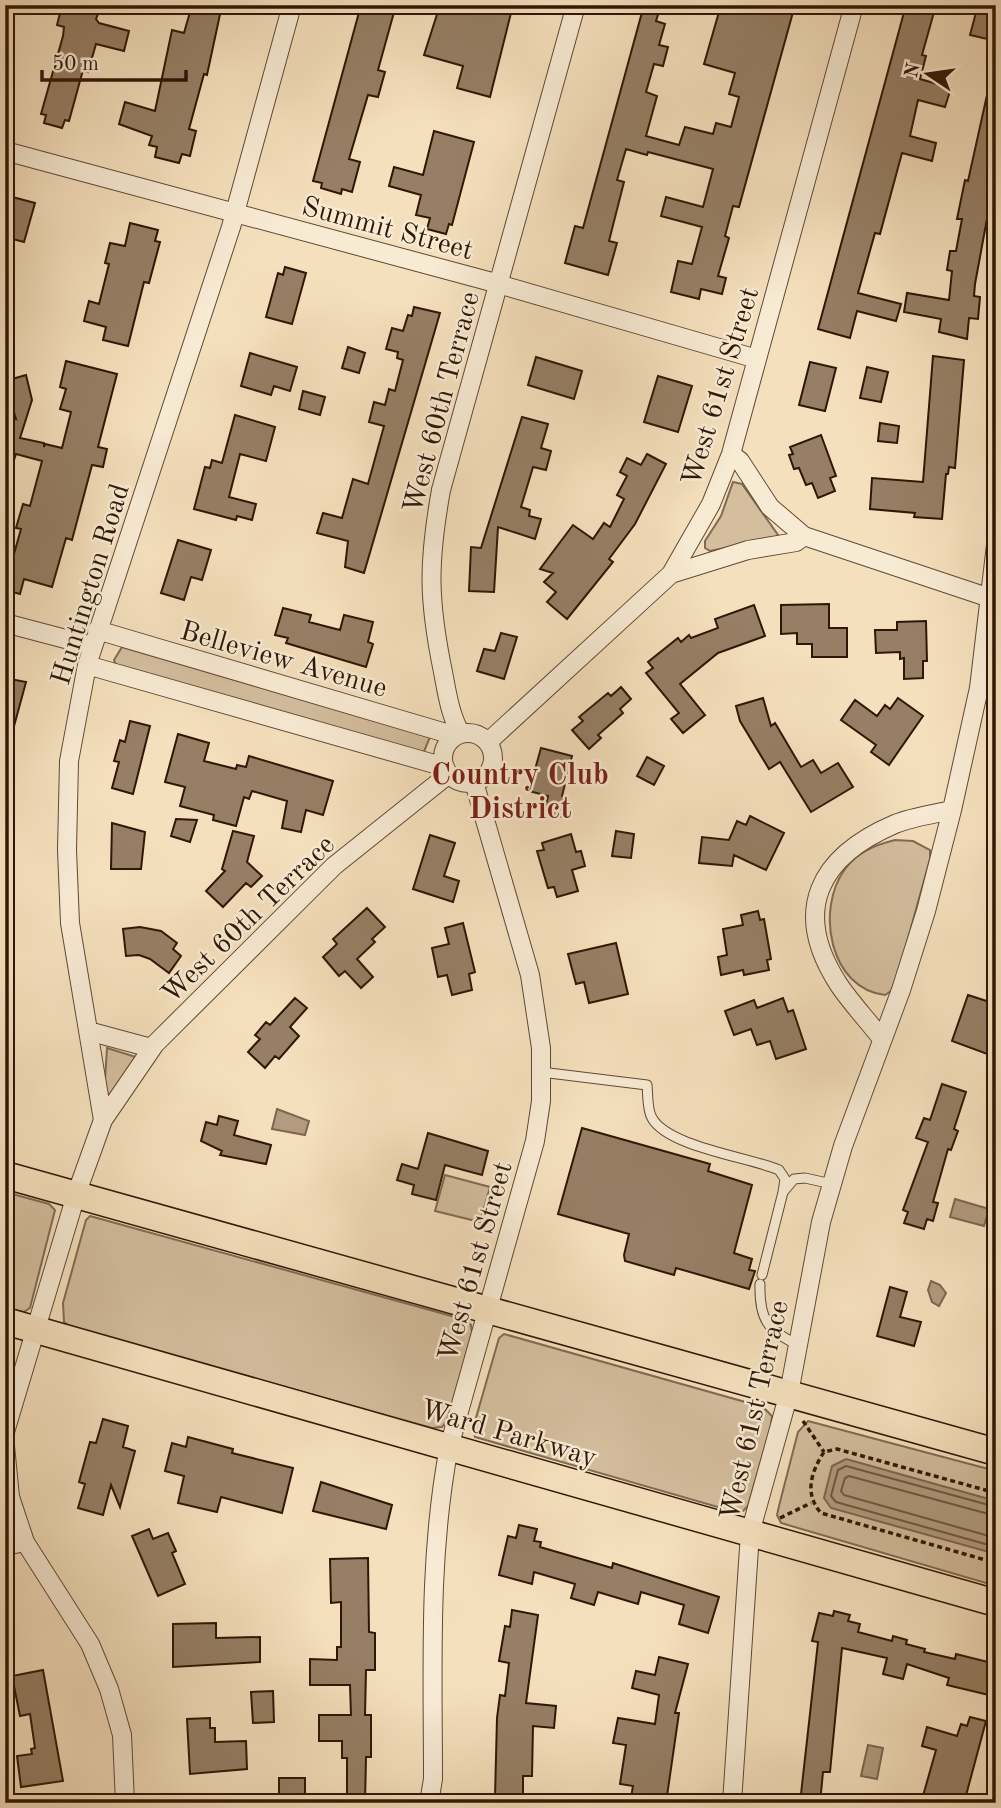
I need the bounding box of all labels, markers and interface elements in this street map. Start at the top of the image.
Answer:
scale bar [42,38,186,82]
north arrow [892,38,962,108]
text: 50 m [52,54,99,75]
text: N [903,61,925,80]
street label: Summit Street [299,194,476,266]
street label: West 61st Street [678,284,765,490]
street label: West 60th Terrace [400,289,486,517]
street label: Huntington Road [48,481,136,689]
street label: Belleview Avenue [176,618,390,704]
district label: Country Club District [431,761,609,825]
street label: West 60th Terrace [157,831,341,1009]
street label: West 61st Street [435,1159,519,1365]
street label: West 61st Terrace [717,1298,795,1523]
street label: Ward Parkway [417,1396,600,1473]

